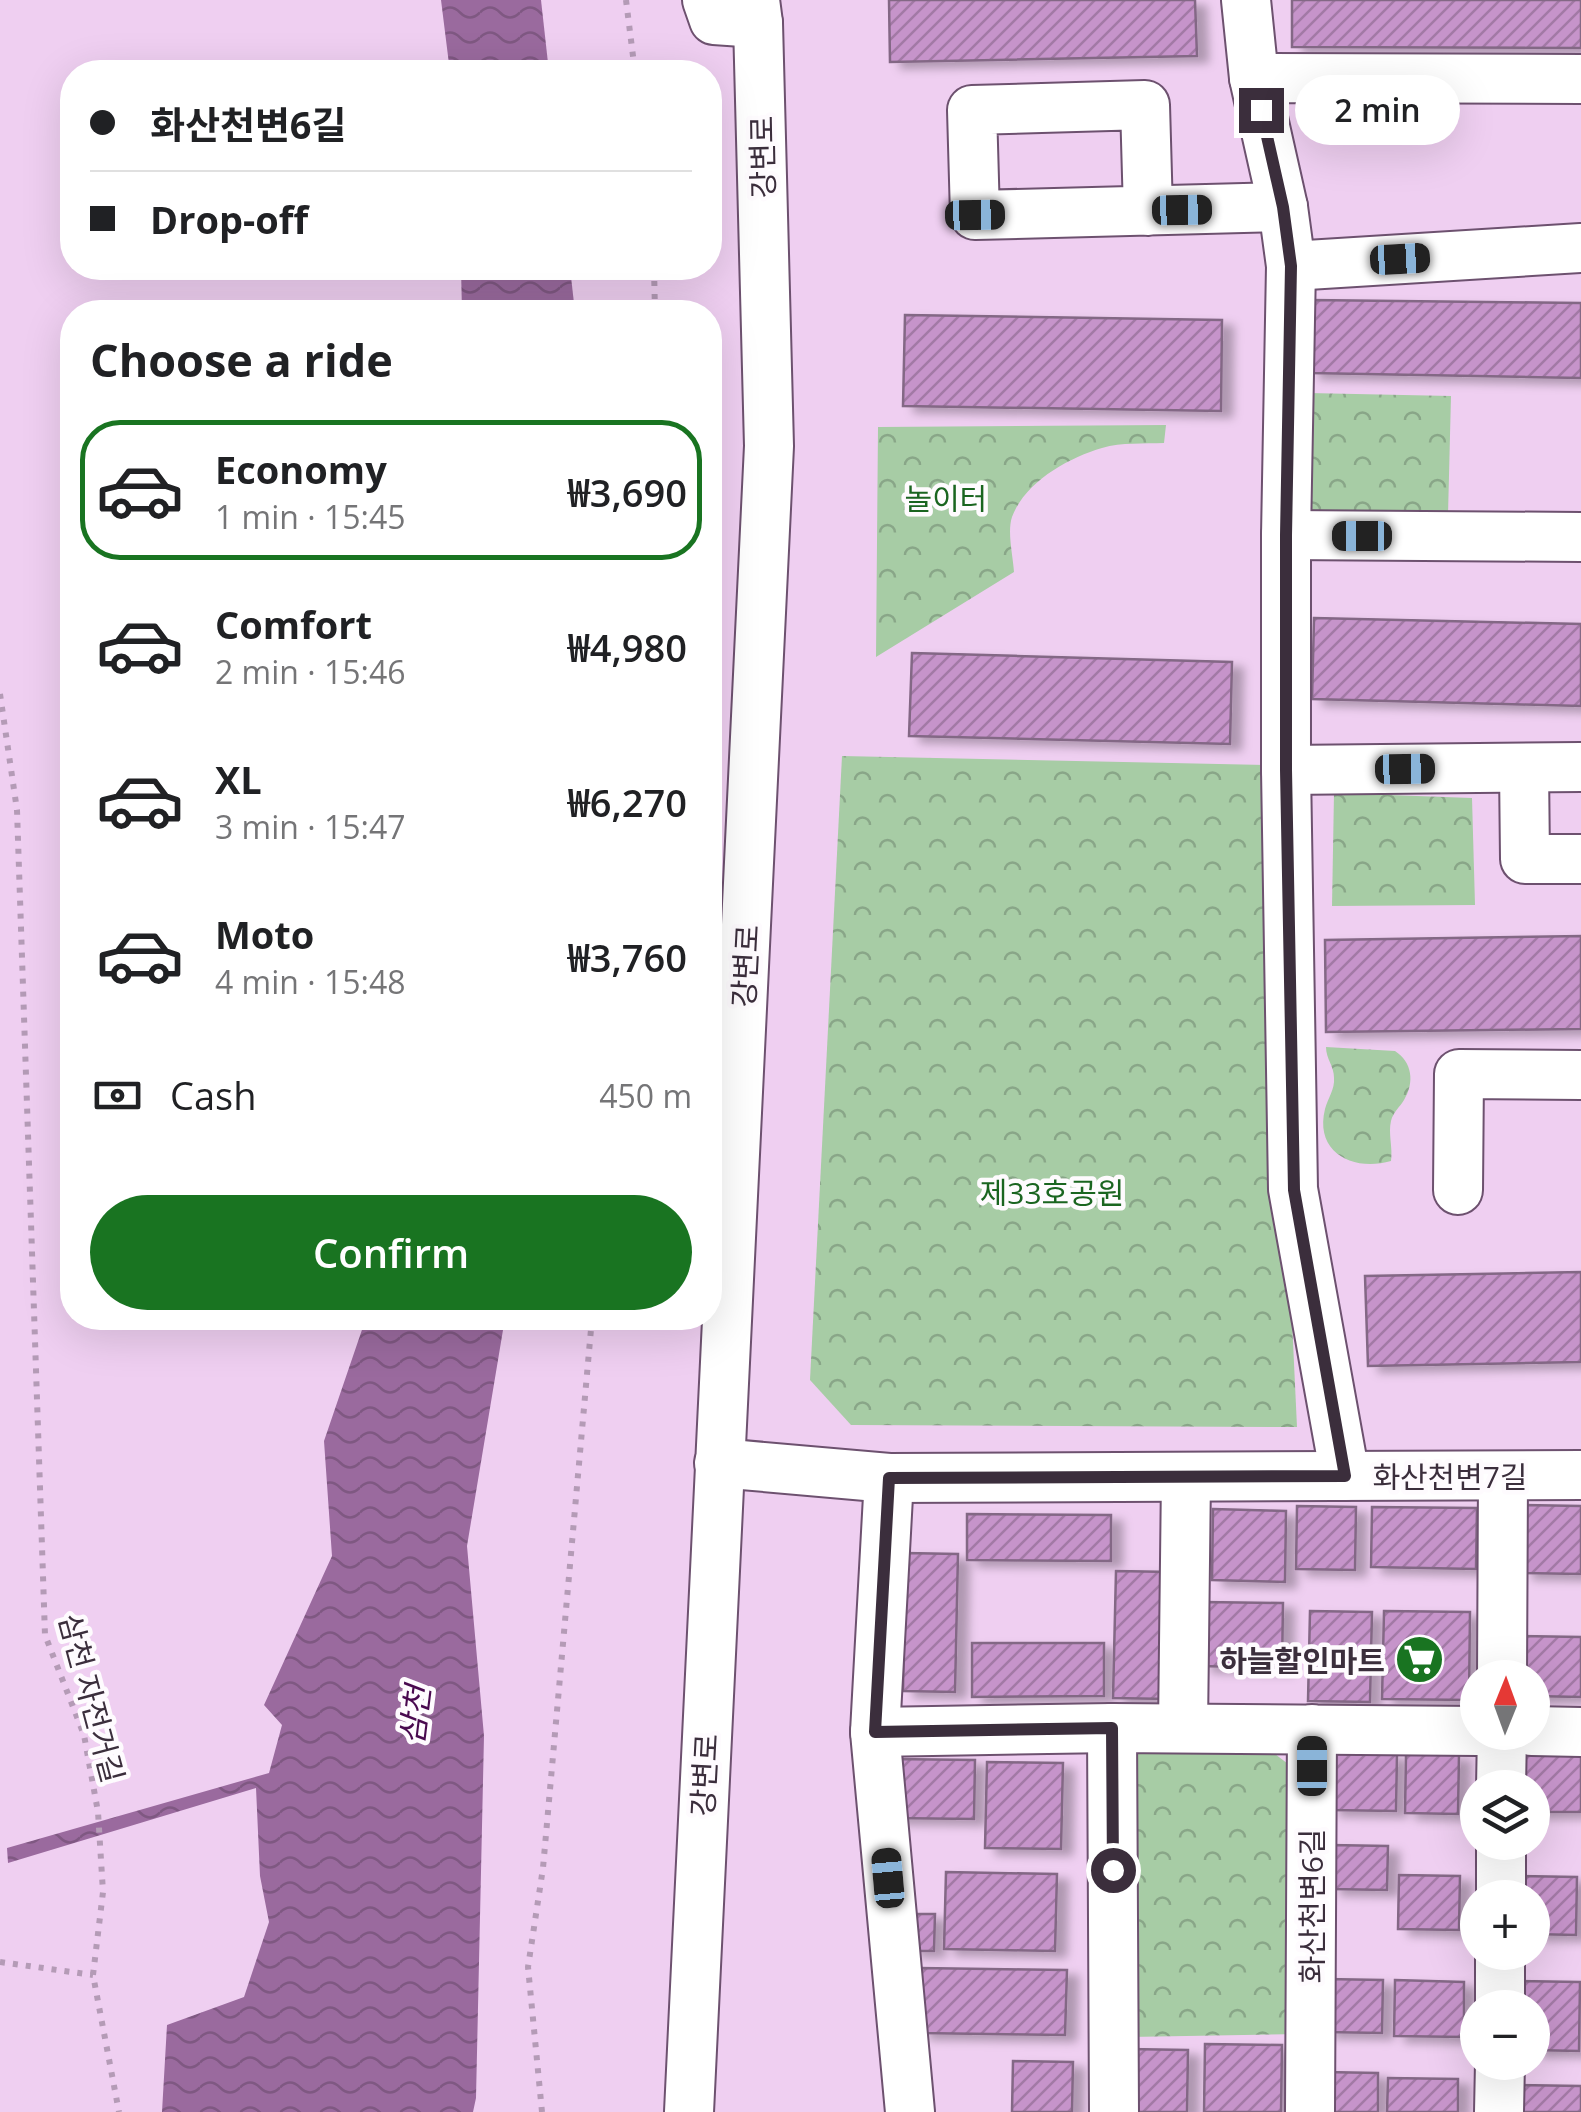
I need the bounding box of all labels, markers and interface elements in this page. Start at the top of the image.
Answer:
callout: 2 min [1296,75,1461,145]
route end [1239,88,1284,133]
text: 2 min [1334,88,1421,131]
text: 화산천변6길 [150,98,347,150]
street label: 강변로 [741,115,783,199]
text: Drop-off [150,193,308,245]
car [1152,194,1212,226]
car [945,199,1005,231]
car [1369,242,1431,276]
text: Choose a ride [90,329,393,390]
text: Economy [215,443,387,495]
icon: car [95,445,185,535]
text: ₩3,690 [568,466,687,518]
park label: 놀이터 [905,478,987,519]
text: 1 min · 15:45 [215,495,406,538]
car [1332,521,1392,551]
text: Comfort [215,598,372,650]
icon: car [95,600,185,690]
text: ₩4,980 [568,621,687,673]
text: 2 min · 15:46 [215,650,406,693]
text: XL [215,753,262,805]
car [1375,753,1435,785]
icon: car [95,755,185,845]
text: ₩6,270 [568,776,687,828]
text: 3 min · 15:47 [215,805,406,848]
text: Moto [215,908,314,960]
icon: car [95,910,185,1000]
street label: 강변로 [722,924,768,1008]
text: ₩3,760 [568,931,687,983]
text: 4 min · 15:48 [215,960,406,1003]
icon: cash [90,1068,145,1123]
text: Cash [170,1069,256,1121]
text: 450 m [599,1074,692,1117]
park label: 제33호공원 [980,1172,1124,1213]
button: Confirm [90,1195,692,1310]
street label: 화산천변7길 [1372,1456,1528,1497]
street label: 삼천 자전거길 [50,1609,134,1787]
supermarket icon: 하늘할인마트 [1394,1634,1446,1686]
place label: 하늘할인마트 [1219,1640,1385,1681]
north arrow [1460,1660,1550,1750]
map controls [1460,1660,1550,2080]
water label: 삼천 [389,1680,439,1747]
street label: 강변로 [681,1733,727,1817]
car [1297,1736,1327,1796]
button: layers [1460,1770,1550,1860]
street label: 화산천변6길 [1291,1828,1332,1984]
car [870,1847,906,1909]
route start [1091,1848,1136,1893]
button: + [1460,1880,1550,1970]
button: − [1460,1990,1550,2080]

